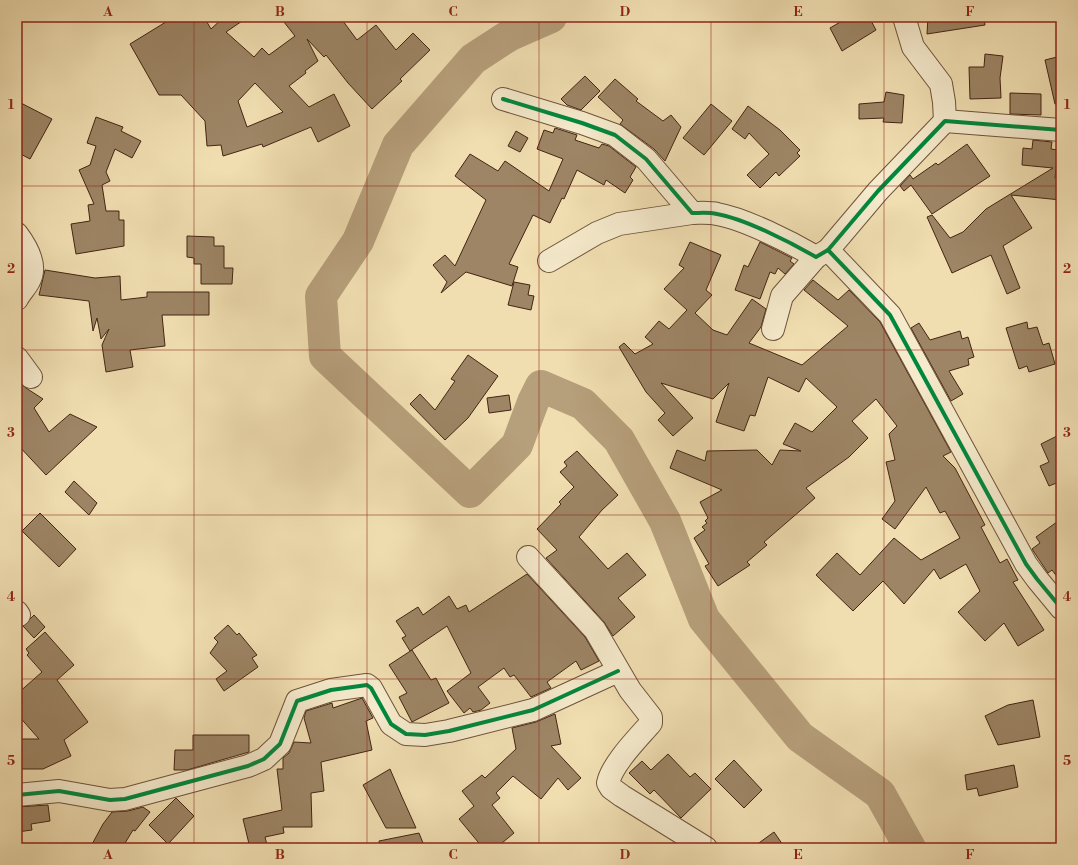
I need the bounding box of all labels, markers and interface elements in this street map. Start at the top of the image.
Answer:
text: A [102,4,113,20]
text: B [275,4,285,20]
text: C [448,4,458,20]
text: D [620,4,630,20]
text: E [793,4,803,20]
text: F [965,4,975,20]
text: 1 [8,97,15,113]
text: 1 [1064,97,1071,113]
text: 2 [7,261,15,277]
text: 2 [1063,261,1071,277]
text: 3 [7,425,15,441]
text: 3 [1063,425,1071,441]
text: 4 [7,589,16,605]
text: 4 [1063,589,1072,605]
text: 5 [7,753,15,769]
text: 5 [1063,753,1071,769]
text: A [102,847,113,863]
text: B [275,847,285,863]
text: C [448,847,458,863]
text: D [620,847,630,863]
text: E [793,847,803,863]
text: F [965,847,975,863]

